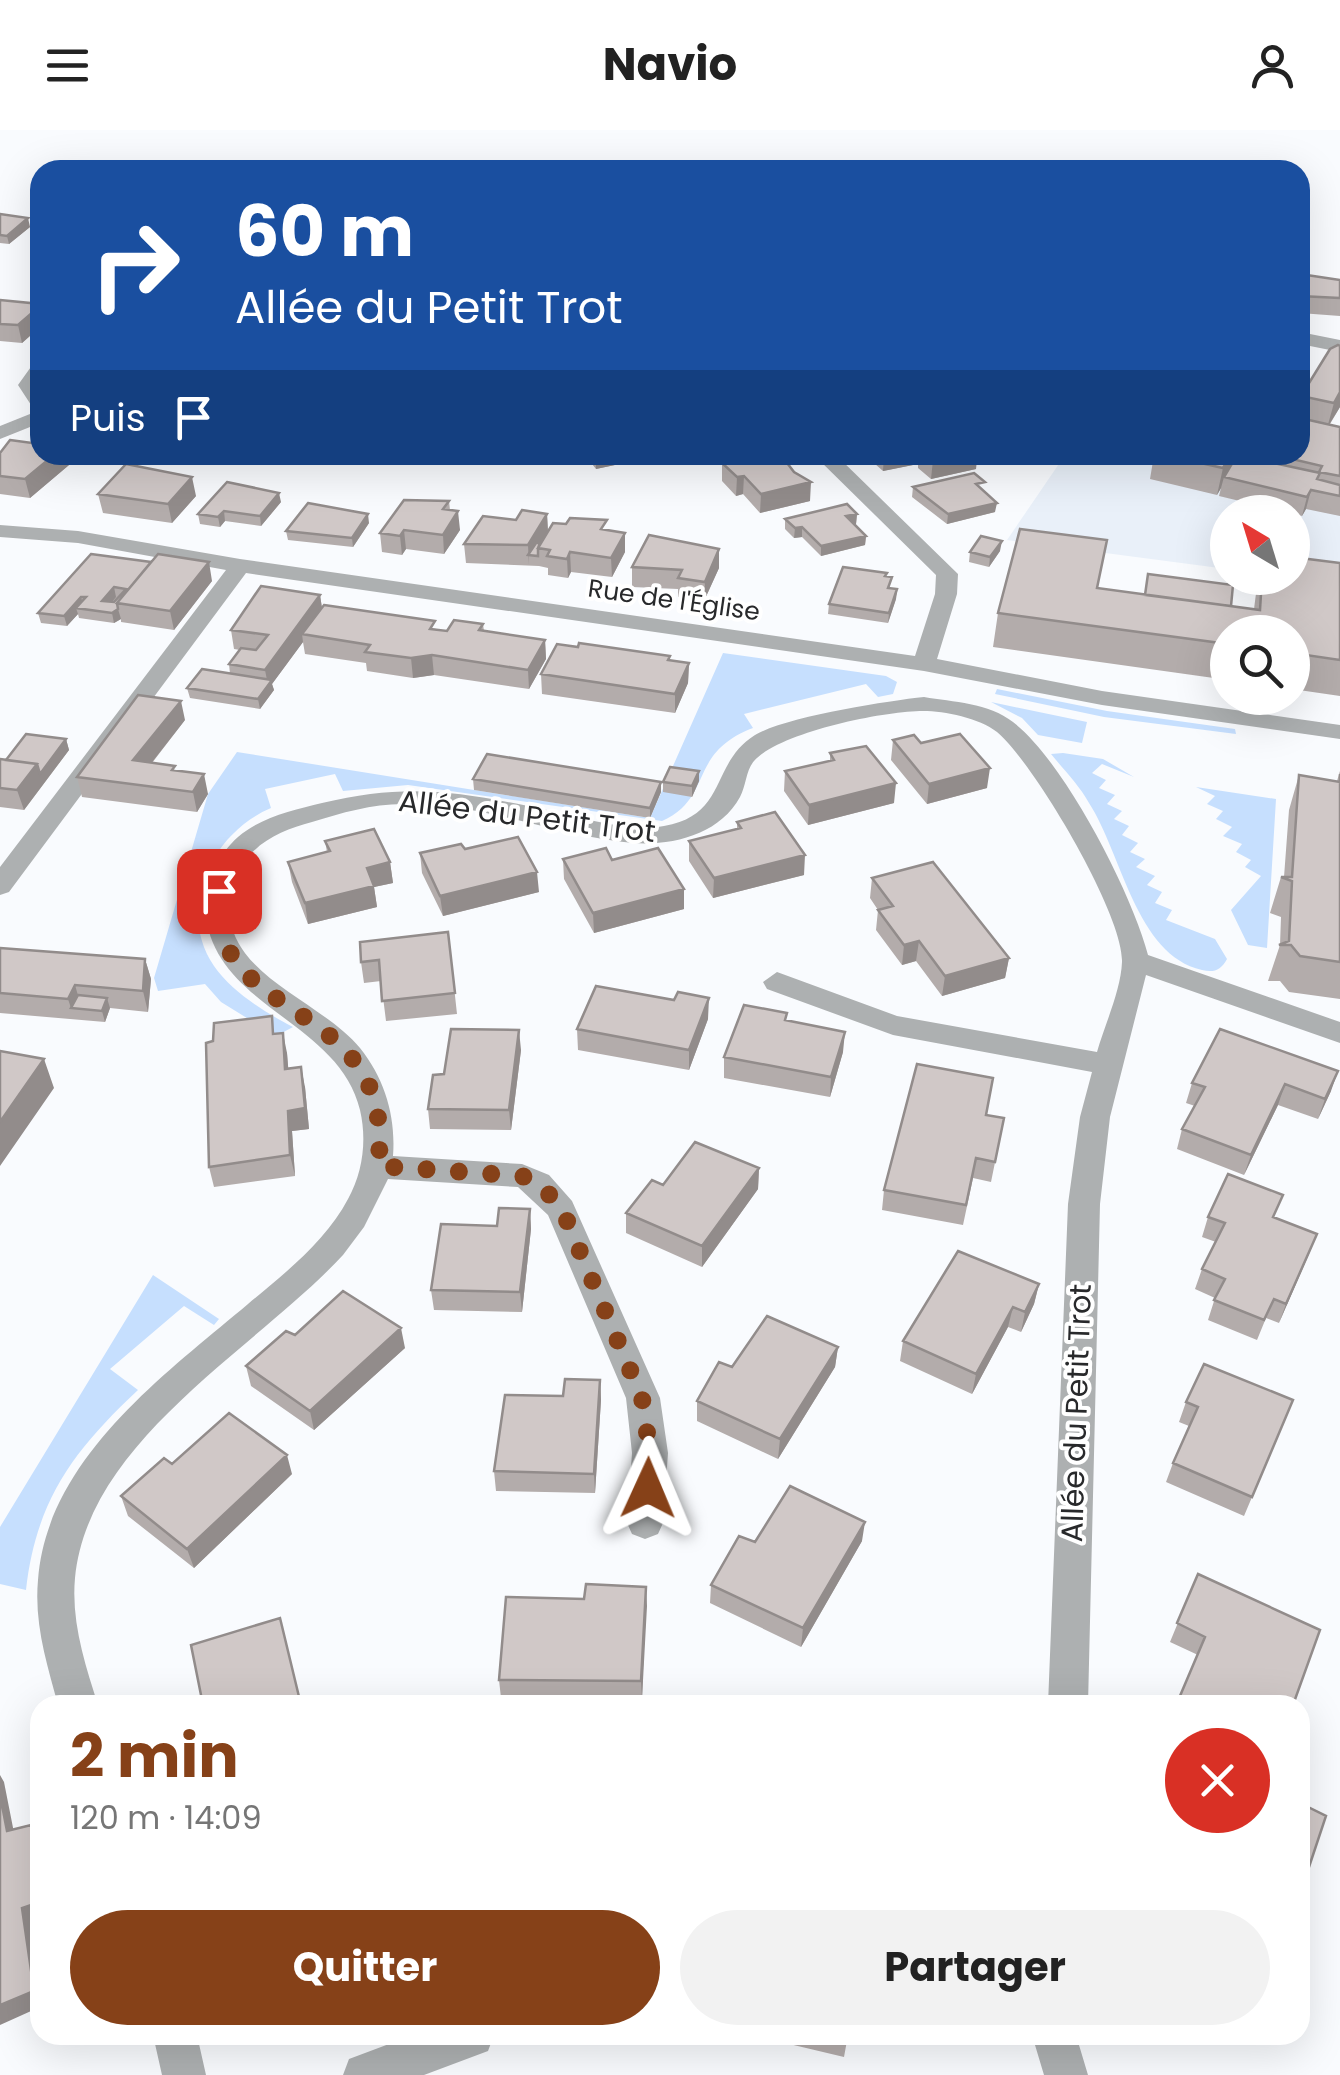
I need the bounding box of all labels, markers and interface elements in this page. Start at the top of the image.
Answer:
text: Navio [603,33,737,96]
icon: menu [40,38,95,93]
icon: person [1245,38,1300,93]
text: 60 m [235,182,414,281]
icon: right [70,200,200,330]
text: Allée du Petit Trot [235,276,623,339]
icon: arrive [166,390,221,445]
text: Puis [70,391,146,444]
north arrow [1210,495,1310,595]
map controls [1210,495,1310,715]
street label: Rue de l'Église [586,571,762,629]
button: search [1210,615,1310,715]
street label: Allée du Petit Trot [396,779,658,853]
pin [177,849,262,934]
icon: arrive [192,864,247,919]
street label: Allée du Petit Trot [1050,1283,1102,1543]
position arrow [596,1436,700,1540]
text: 2 min [70,1714,239,1798]
button: close [1165,1728,1270,1833]
text: 120 m · 14:09 [70,1795,262,1840]
button: Quitter [70,1910,660,2025]
button: Partager [680,1910,1270,2025]

